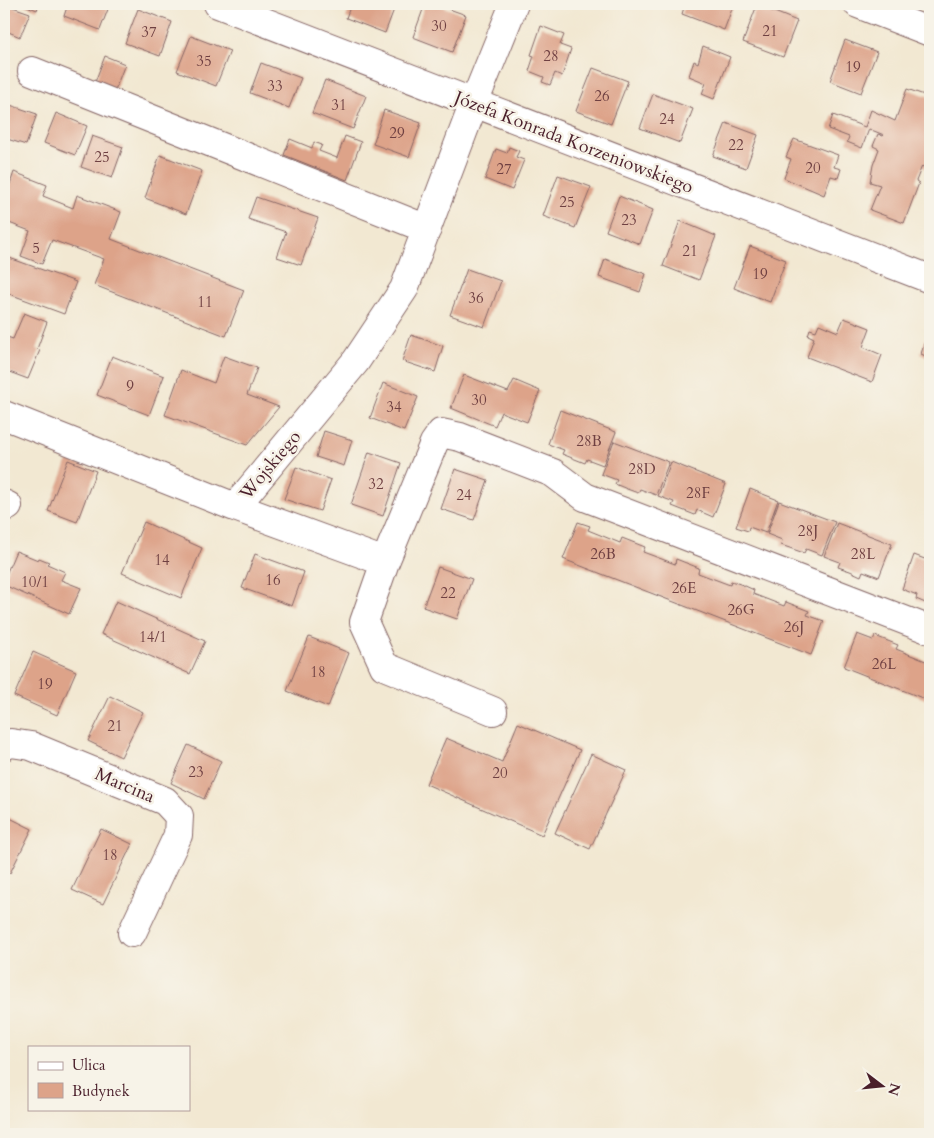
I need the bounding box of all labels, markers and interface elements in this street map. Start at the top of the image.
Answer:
house number: 30 [431,16,447,36]
house number: 21 [762,21,778,41]
house number: 37 [141,22,157,42]
house number: 28 [543,46,559,66]
house number: 35 [196,51,212,71]
house number: 19 [845,57,861,77]
house number: 33 [267,76,283,96]
street label: Józefa Konrada Korzeniowskiego [448,84,697,200]
house number: 26 [594,86,610,106]
house number: 31 [331,95,347,115]
house number: 24 [659,109,675,129]
house number: 29 [389,123,405,143]
house number: 22 [728,135,744,155]
house number: 25 [94,147,110,167]
house number: 20 [805,158,821,178]
house number: 27 [496,159,512,179]
house number: 25 [559,192,575,212]
house number: 23 [621,210,637,230]
house number: 5 [32,238,40,258]
house number: 21 [682,241,698,261]
house number: 19 [752,264,768,284]
house number: 36 [468,288,484,308]
house number: 11 [197,292,213,312]
house number: 9 [126,376,134,396]
house number: 30 [471,390,487,410]
house number: 34 [386,397,402,417]
street label: Wojskiego [233,425,307,506]
house number: 28B [576,431,602,451]
house number: 28D [628,459,656,479]
house number: 32 [368,474,384,494]
house number: 28F [686,483,710,503]
house number: 24 [456,485,472,505]
house number: 28J [798,521,818,541]
house number: 26B [590,544,616,564]
house number: 28L [851,544,876,564]
house number: 14 [154,550,170,570]
house number: 16 [265,570,281,590]
house number: 10/1 [21,572,49,592]
house number: 26E [672,578,696,598]
house number: 22 [440,583,456,603]
house number: 26G [727,600,755,620]
house number: 26J [784,617,804,637]
house number: 14/1 [139,627,167,647]
house number: 26L [872,654,897,674]
house number: 18 [310,662,326,682]
house number: 19 [37,674,53,694]
house number: 21 [107,716,123,736]
street label: Marcina [91,762,159,809]
house number: 23 [188,762,204,782]
house number: 20 [492,763,508,783]
house number: 18 [102,845,118,865]
legend [28,1046,190,1110]
text: Ulica [72,1055,106,1075]
north arrow [856,1060,906,1110]
text: Budynek [72,1081,130,1101]
text: N [883,1081,905,1098]

